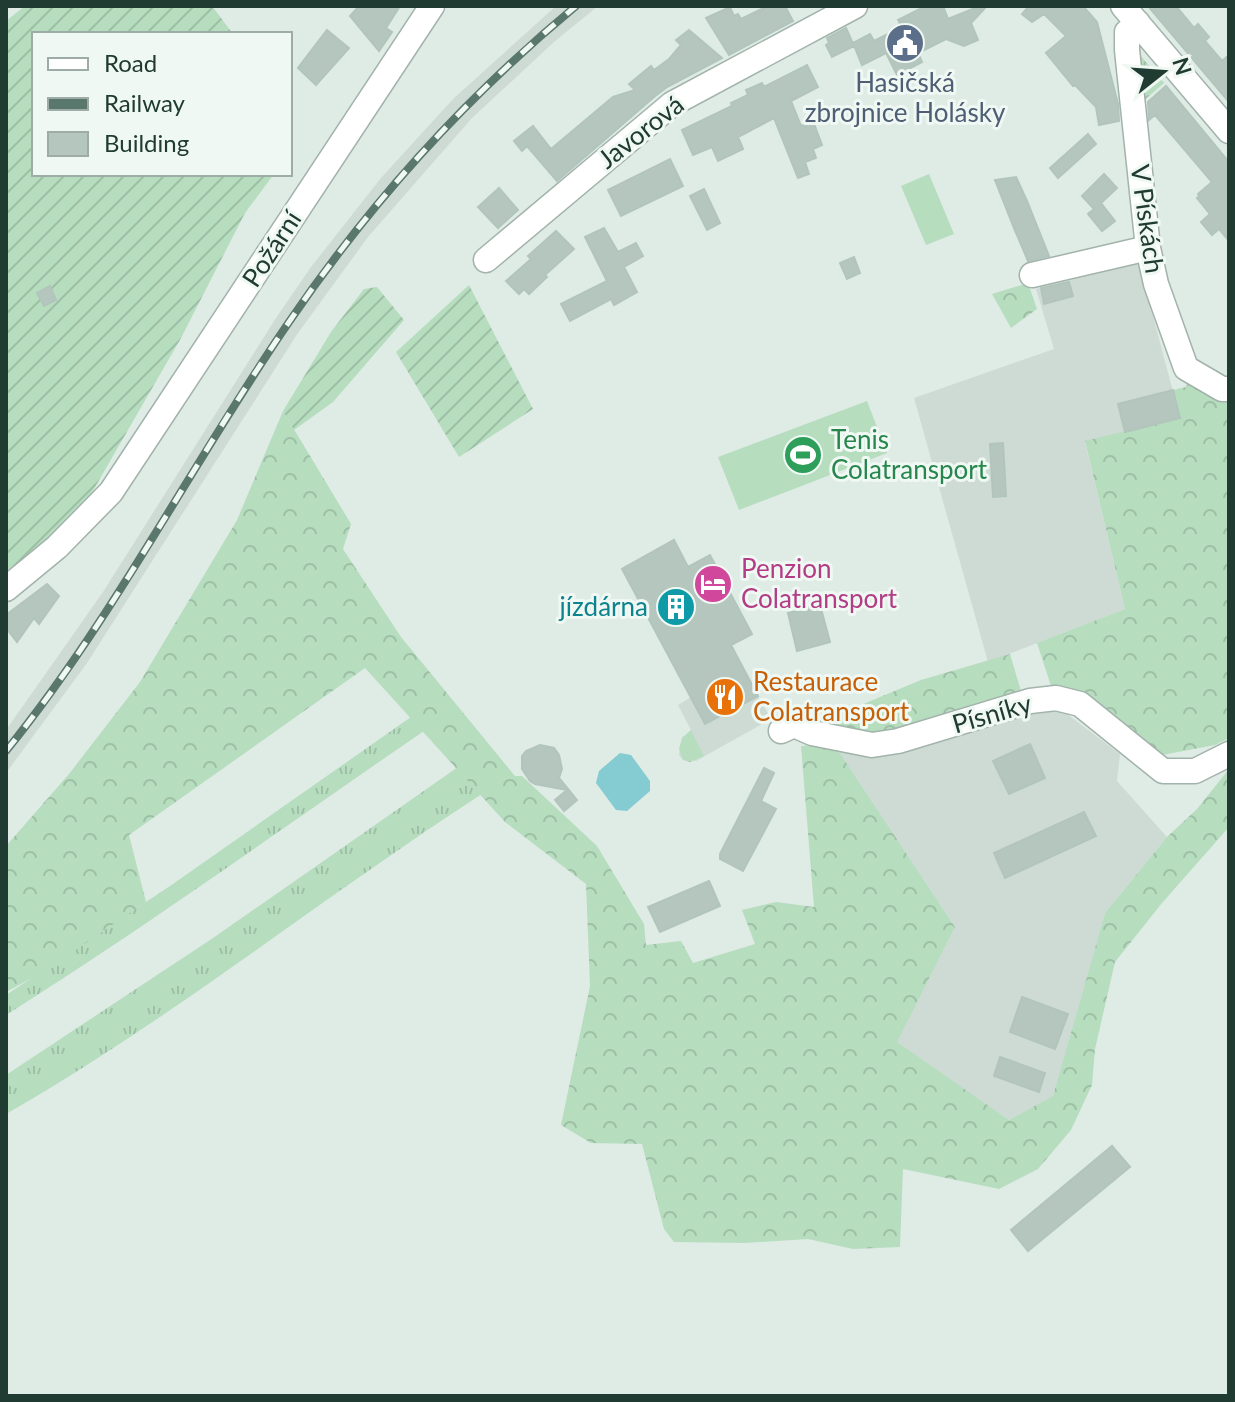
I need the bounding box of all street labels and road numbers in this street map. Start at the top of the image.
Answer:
street label: Javorová [591,88,690,175]
street label: V Pískách [1125,162,1171,275]
street label: Požární [235,204,308,293]
street label: Písníky [948,686,1036,740]

